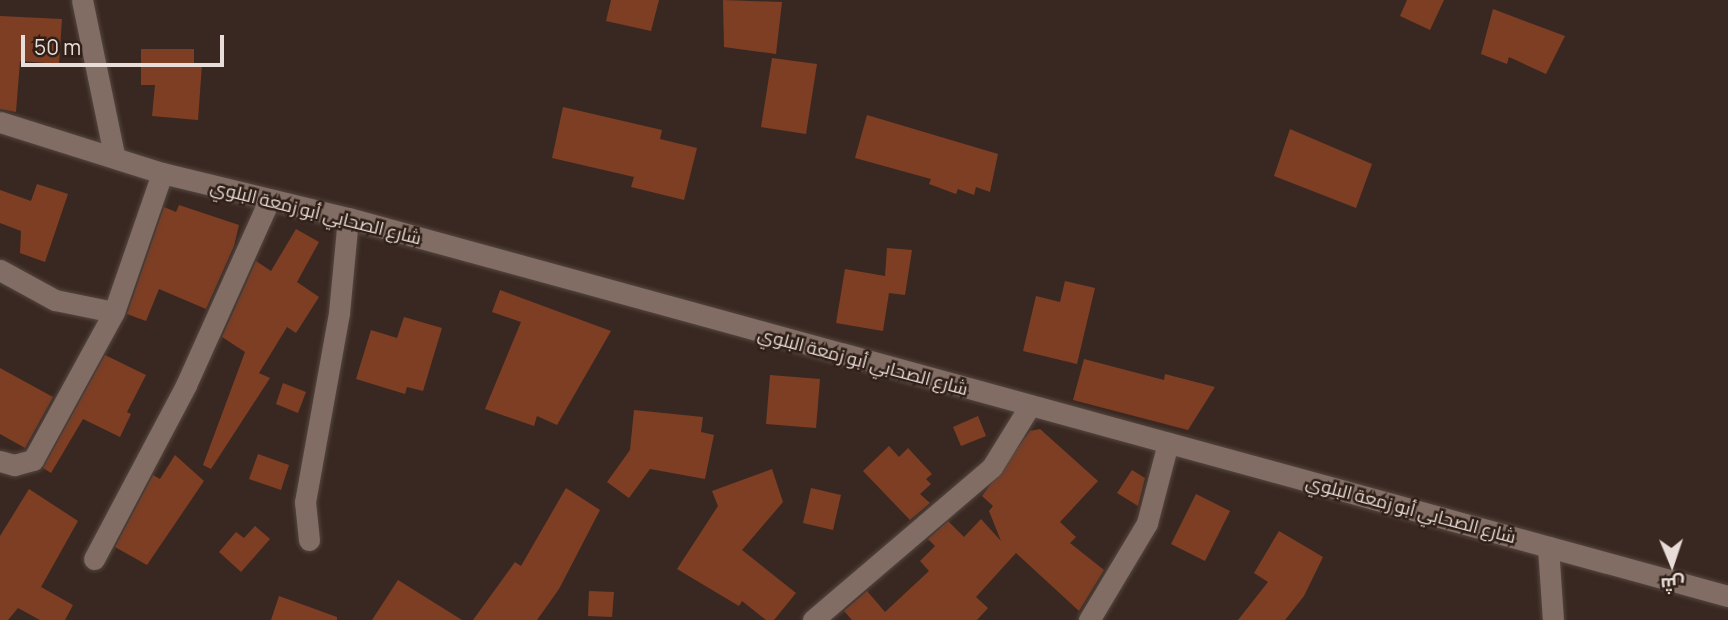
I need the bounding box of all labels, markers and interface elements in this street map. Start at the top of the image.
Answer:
scale bar [24,21,228,65]
text: 50 m [34,33,81,61]
street label: شارع الصحابي أبو زمعة البلوي [208,175,424,249]
street label: شارع الصحابي أبو زمعة البلوي [756,323,970,399]
street label: شارع الصحابي أبو زمعة البلوي [1304,471,1518,547]
north arrow [1637,529,1707,599]
text: ش [1660,572,1685,598]

